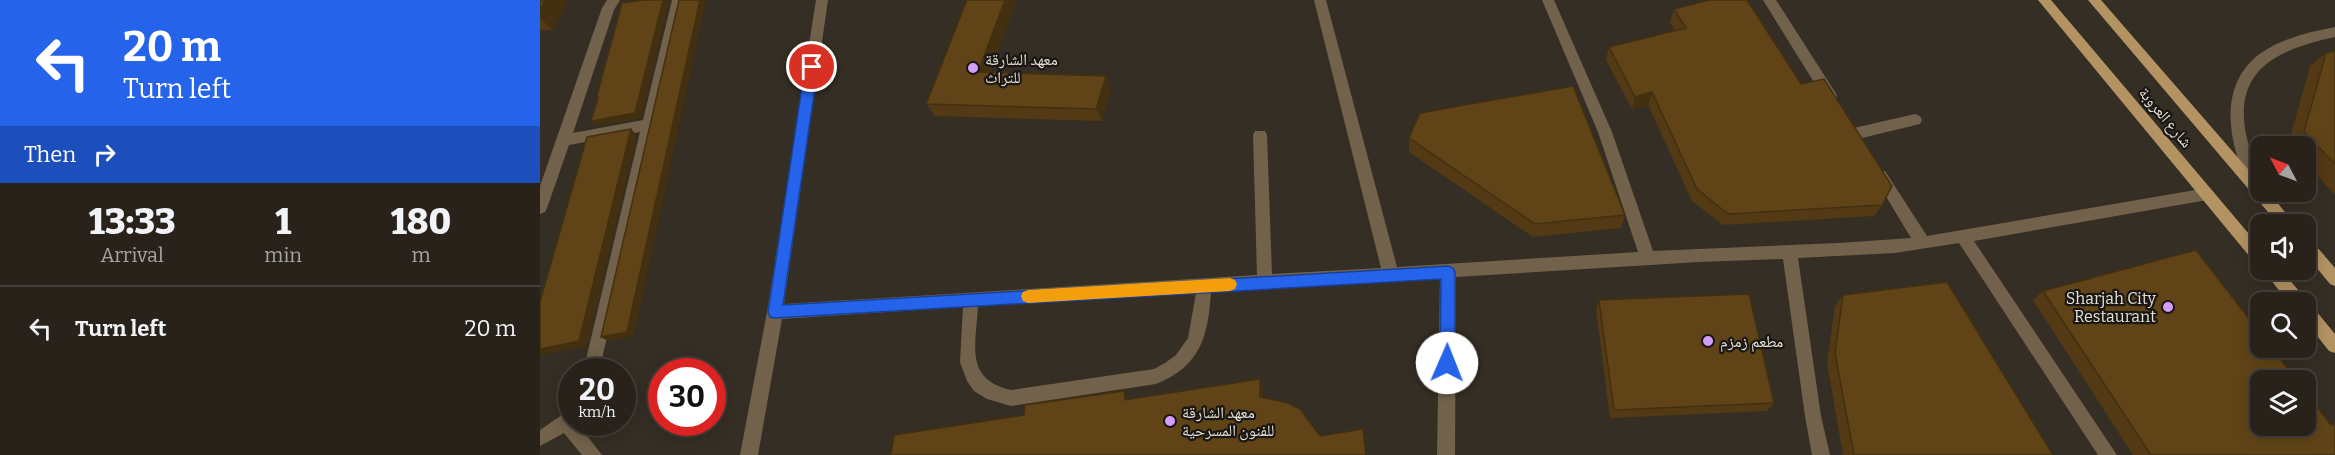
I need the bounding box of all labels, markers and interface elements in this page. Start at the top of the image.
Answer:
text: 20 m [123,22,221,72]
icon: left [24,24,102,102]
pin [786,41,837,92]
icon: arrive [795,50,828,83]
place label: معهد الشارقة للتراث [985,50,1058,87]
marker: معهد الشارقة للتراث [966,61,980,75]
text: Turn left [123,73,231,105]
street label: شارع العروبة [2134,83,2196,152]
north arrow [2250,136,2316,202]
map controls [2250,136,2316,436]
icon: right [88,138,121,171]
text: Then [24,141,76,168]
text: 13:33 [89,200,176,244]
text: 1 [275,200,291,244]
text: 180 [391,200,451,244]
button: sound [2250,214,2316,280]
text: Arrival [100,243,164,267]
text: min [264,243,302,267]
text: m [411,243,431,267]
place label: Sharjah City Restaurant [2066,289,2157,326]
button: search [2250,292,2316,358]
marker: Sharjah City Restaurant [2161,300,2175,314]
icon: left [24,312,57,345]
text: Turn left [75,315,167,342]
text: 20 m [465,315,516,342]
position arrow [1415,331,1479,395]
place label: مطعم زمزم [1720,332,1783,352]
marker: مطعم زمزم [1701,334,1715,348]
speed limit sign: 30 [648,358,726,436]
button: layers [2250,370,2316,436]
text: 20 [579,372,615,408]
text: km/h [578,403,616,421]
place label: معهد الشارقة للفنون المسرحية [1182,403,1274,441]
marker: معهد الشارقة للفنون المسرحية [1163,414,1177,428]

